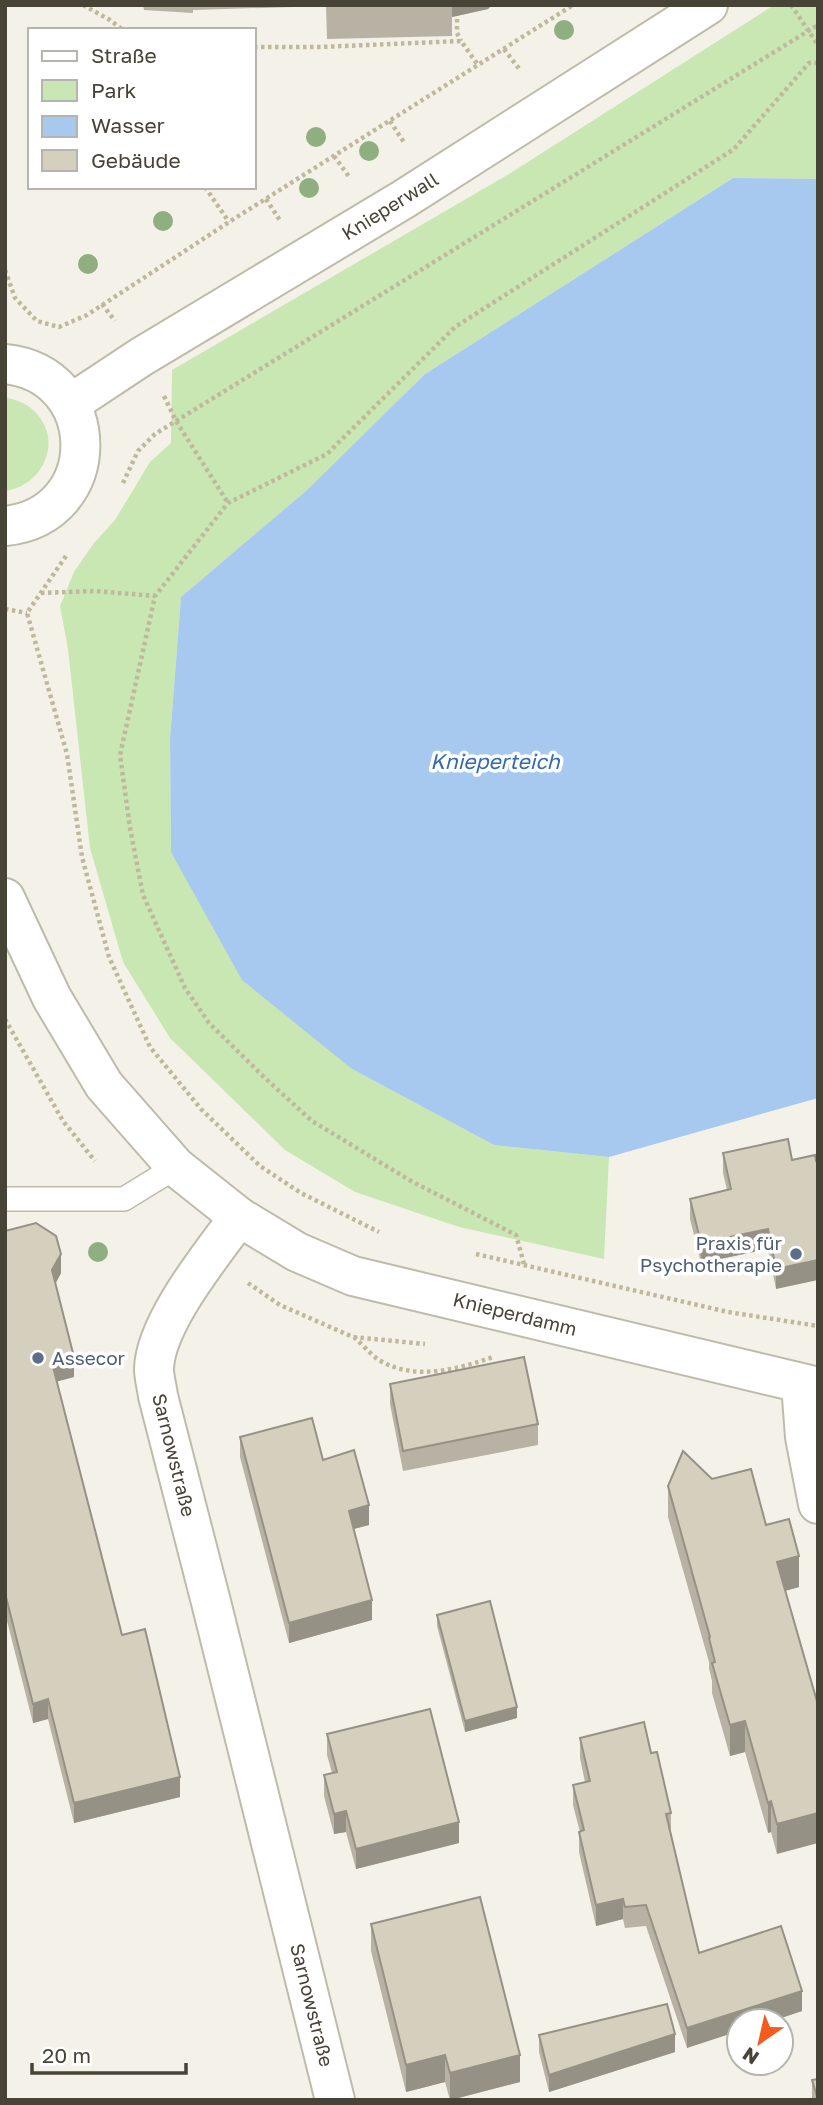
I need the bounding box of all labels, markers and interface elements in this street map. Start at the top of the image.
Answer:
legend [28,28,256,189]
text: Straße [91,42,157,68]
text: Park [91,77,137,103]
text: Wasser [91,112,165,138]
text: Gebäude [91,147,181,173]
street label: Knieperwall [337,167,442,244]
water label: Knieperteich [430,748,561,774]
place label: Praxis für Psychotherapie [640,1231,783,1276]
marker: Praxis für Psychotherapie [788,1246,804,1262]
street label: Knieperdamm [451,1287,579,1340]
place label: Assecor [52,1346,126,1369]
marker: Assecor [30,1350,46,1366]
street label: Sarnowstraße [148,1391,201,1519]
street label: Sarnowstraße [286,1941,339,2069]
north arrow [725,2007,795,2077]
scale bar [32,2032,186,2076]
text: 20 m [42,2042,91,2068]
text: N [738,2043,763,2070]

